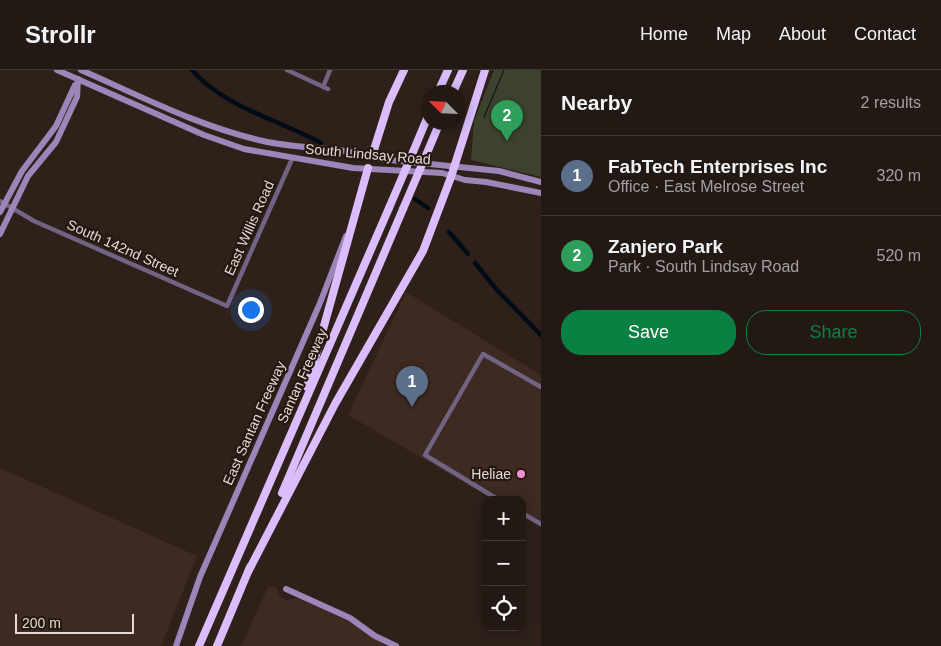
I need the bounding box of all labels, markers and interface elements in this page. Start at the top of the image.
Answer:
text: Strollr [25,21,96,48]
text: Home [640,24,688,44]
text: Map [716,24,751,44]
text: About [779,24,826,44]
text: Contact [854,24,916,44]
north arrow [421,85,466,130]
text: Nearby [561,91,632,114]
text: 2 results [861,94,921,111]
pin: 2 [491,100,523,141]
street label: South Lindsay Road [304,141,432,167]
text: FabTech Enterprises Inc [608,156,827,177]
text: 1 [573,167,581,184]
text: 320 m [877,167,921,184]
street label: East Willis Road [221,178,277,278]
text: Office · East Melrose Street [608,178,804,195]
street label: South 142nd Street [65,216,181,280]
text: Zanjero Park [608,236,723,257]
text: 2 [573,247,581,264]
text: 520 m [877,247,921,264]
text: Park · South Lindsay Road [608,258,799,275]
your location [238,297,264,323]
button: Save [561,310,736,355]
button: Share [746,310,921,355]
street label: Santan Freeway [274,326,330,426]
street label: East Santan Freeway [219,359,289,487]
pin: 1 [396,366,428,407]
place label: Heliae [471,466,511,482]
marker: Heliae [515,468,527,480]
map controls [481,496,526,631]
button: + [481,496,526,541]
button: − [481,541,526,586]
button: locate [481,586,526,631]
scale bar [15,611,134,634]
text: 200 m [22,615,61,631]

